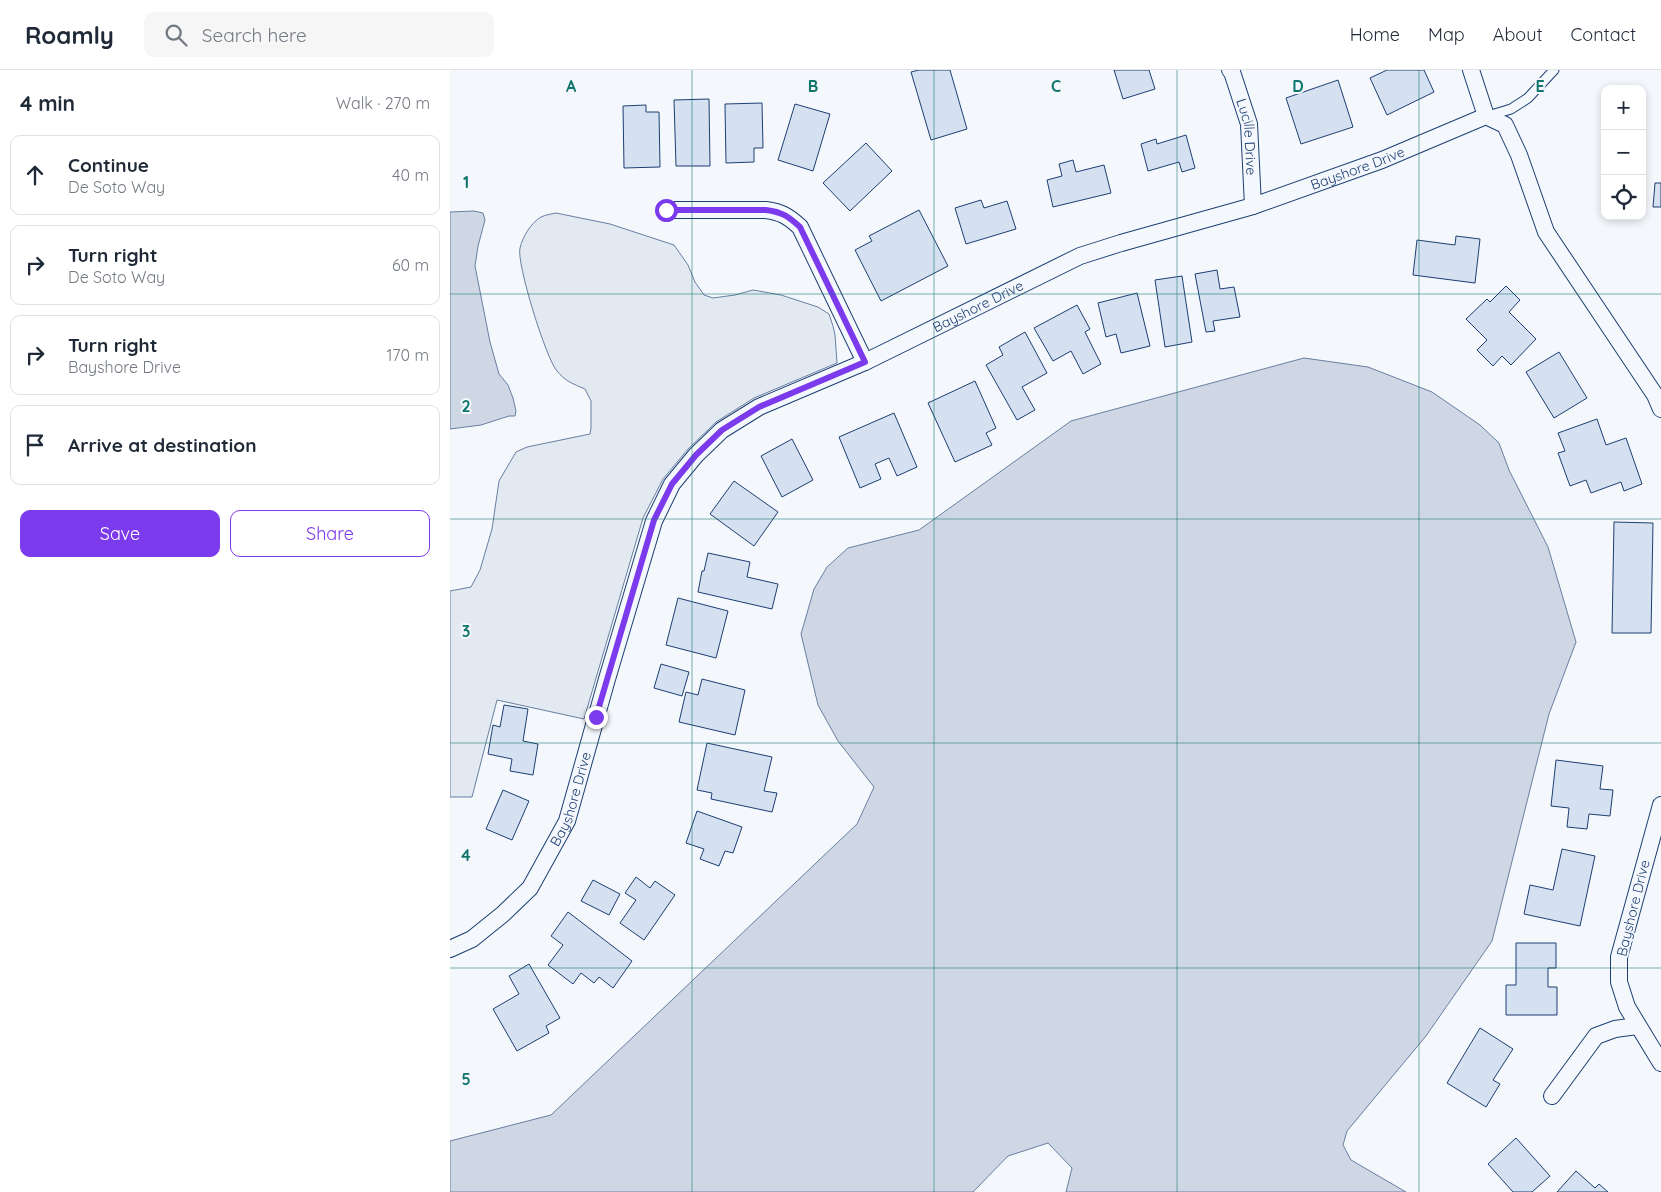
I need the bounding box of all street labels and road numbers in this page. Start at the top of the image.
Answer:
street label: Lucille Drive [1232,96,1260,176]
street label: Bayshore Drive [1308,142,1407,194]
street label: Bayshore Drive [930,276,1026,336]
street label: Bayshore Drive [546,750,595,849]
street label: Bayshore Drive [1612,858,1654,958]

